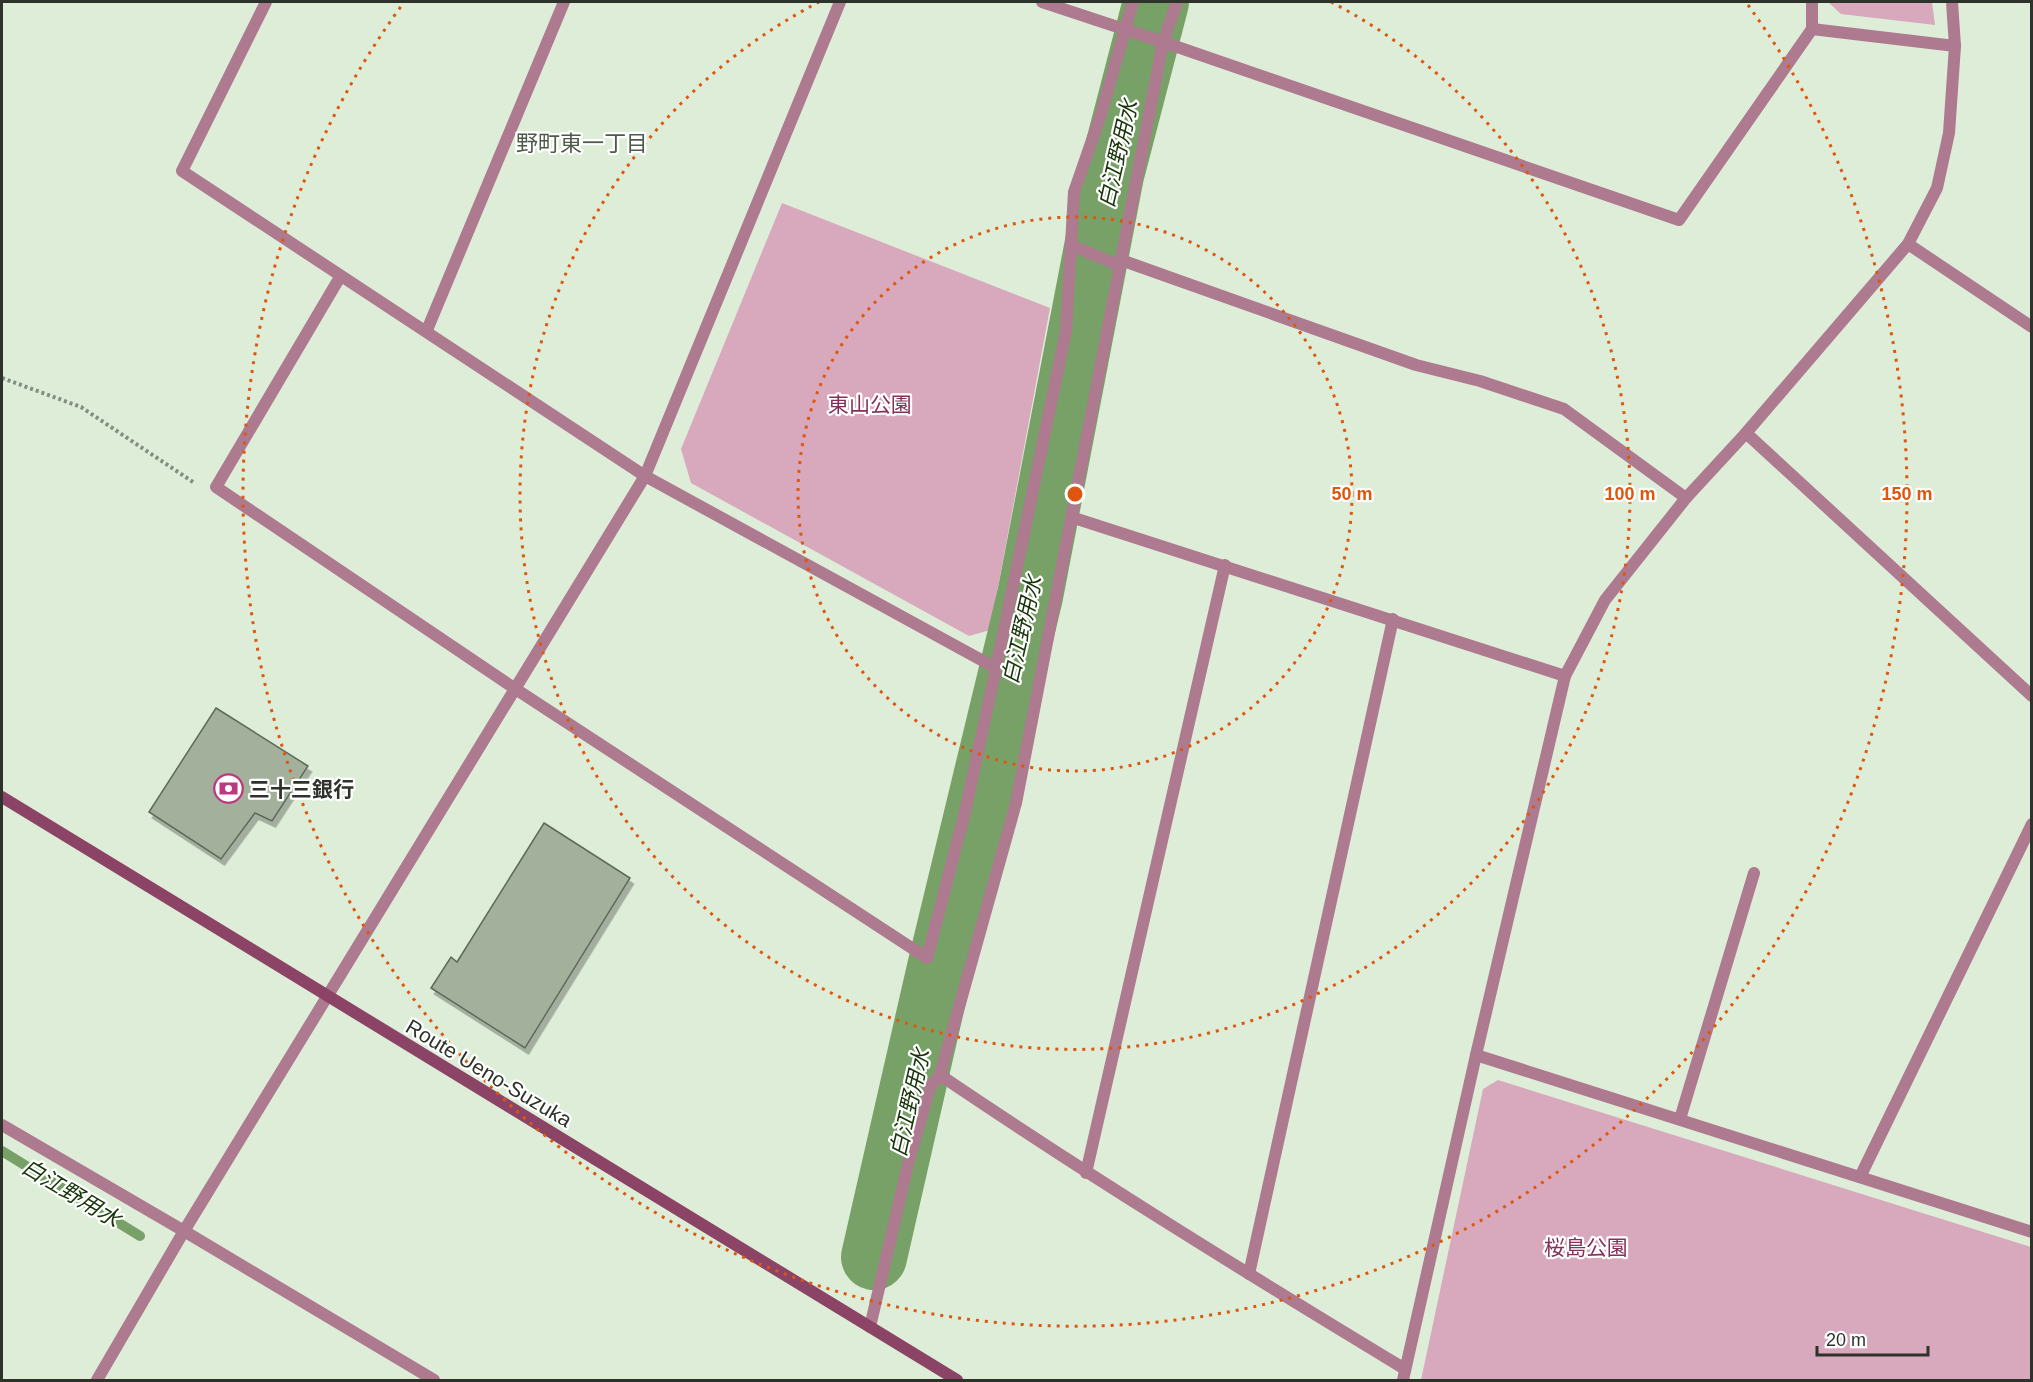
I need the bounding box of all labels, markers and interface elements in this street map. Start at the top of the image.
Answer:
water label: 白江野用水 [1093,96,1143,210]
district label: 野町東一丁目 [516,131,648,156]
park label: 東山公園 [828,393,912,416]
centre of rings [1065,484,1085,504]
text: 50 m [1331,484,1373,504]
text: 100 m [1604,484,1656,504]
text: 150 m [1881,484,1933,504]
water label: 白江野用水 [997,572,1047,686]
bank icon: 三十三銀行 [212,773,244,805]
place label: 三十三銀行 [249,778,354,801]
street label: Route Ueno-Suzuka [402,1014,576,1132]
water label: 白江野用水 [885,1045,935,1159]
water label: 白江野用水 [17,1154,126,1233]
park label: 桜島公園 [1544,1236,1628,1259]
scale bar [1817,1319,1928,1357]
text: 20 m [1826,1330,1866,1350]

